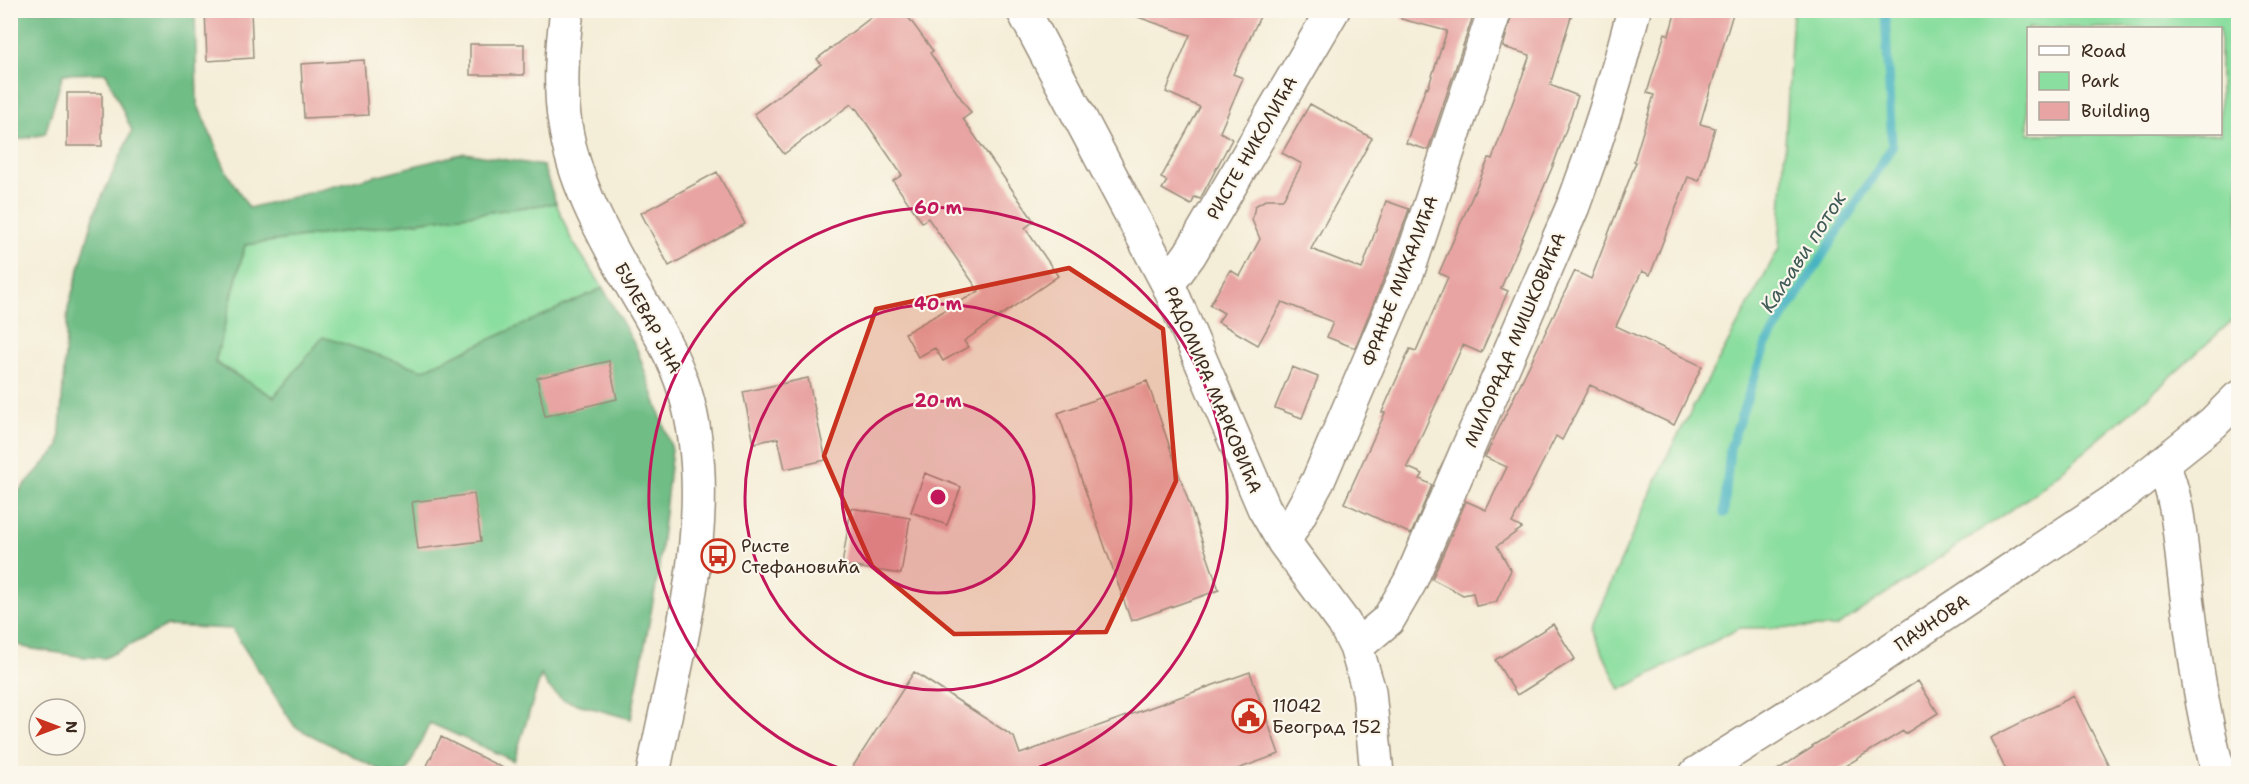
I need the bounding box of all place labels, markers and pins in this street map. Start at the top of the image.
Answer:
centre of rings [928,487,948,507]
place label: Ристе Стефановића [741,534,860,579]
bus stop icon: Ристе Стефановића [700,538,736,574]
place label: 11042 Београд 152 [1272,694,1382,739]
public building icon: 11042 Београд 152 [1231,698,1267,734]

